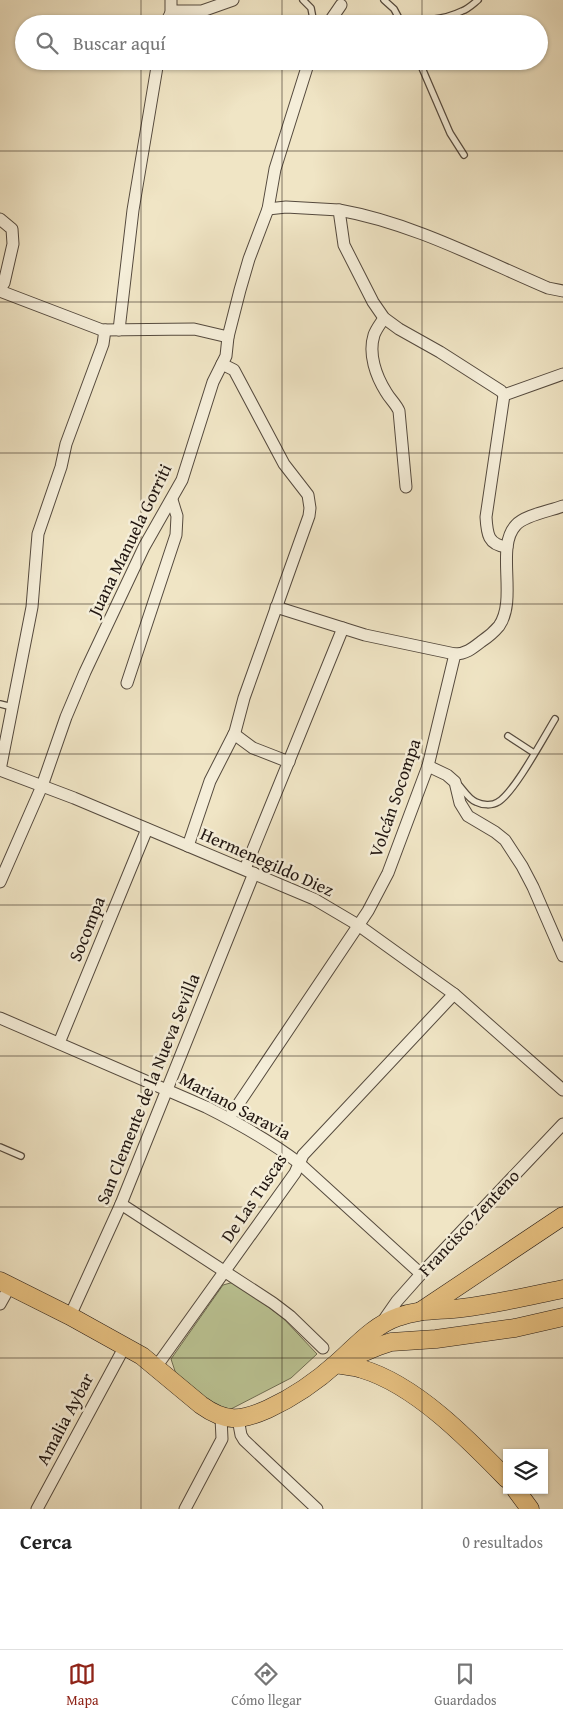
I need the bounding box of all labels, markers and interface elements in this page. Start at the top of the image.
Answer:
search box [15,15,548,70]
icon: search [33,29,61,57]
text: Buscar aquí [73,29,166,57]
street label: Juana Manuela Gorriti [80,459,178,622]
street label: Volcán Socompa [362,735,428,861]
street label: Hermenegildo Diez [196,820,338,903]
street label: Socompa [61,892,112,965]
street label: San Clemente de la Nueva Sevilla [89,969,207,1208]
street label: Mariano Saravia [175,1065,296,1147]
street label: De Las Tuscas [214,1148,293,1248]
street label: Francisco Zenteno [412,1163,526,1282]
street label: Amalia Aybar [29,1367,100,1470]
map controls [503,1449,548,1494]
button: layers [503,1449,548,1494]
text: Cerca [20,1526,72,1557]
text: 0 resultados [462,1530,543,1554]
tab: Mapa [66,1660,99,1710]
tab: Cómo llegar [231,1660,302,1710]
tab: Guardados [434,1660,497,1710]

